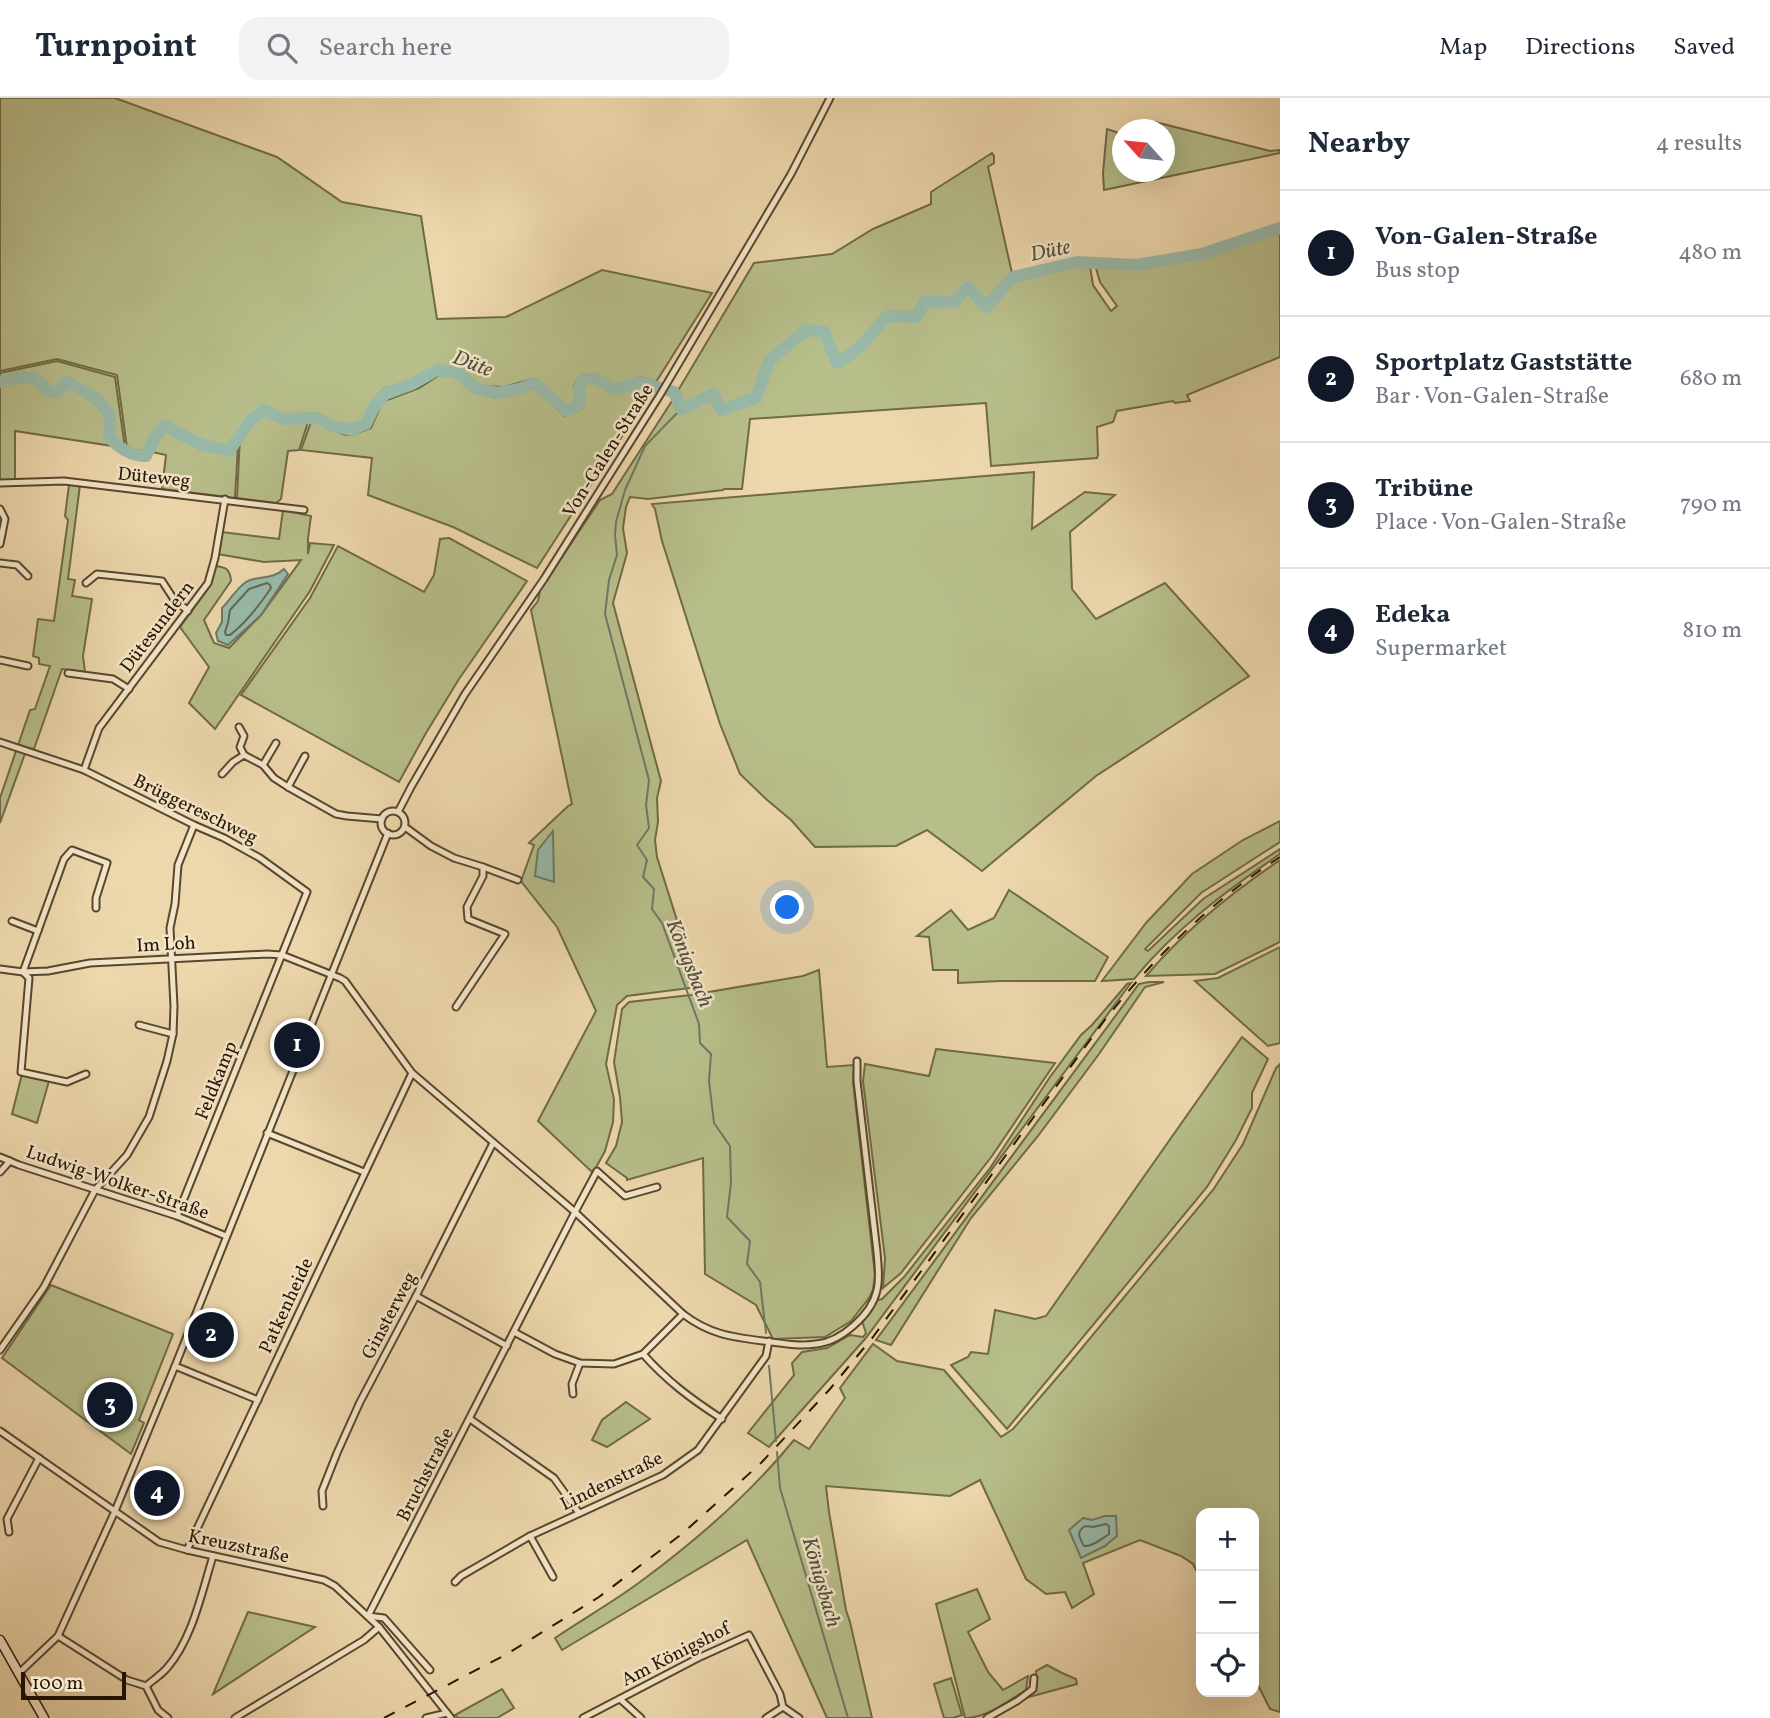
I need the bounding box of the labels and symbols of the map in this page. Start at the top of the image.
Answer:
north arrow [1112,119,1175,182]
water label: Düte [1027,233,1073,270]
water label: Düte [448,344,497,385]
street label: Von-Galen-Straße [557,379,660,523]
street label: Düteweg [116,461,192,495]
street label: Dütesundern [114,576,201,679]
street label: Brüggereschweg [128,768,262,851]
your location [770,890,804,924]
water label: Königsbach [658,915,719,1012]
street label: Im Loh [136,930,196,960]
pin: 1 [274,1019,320,1071]
street label: Feldkamp [189,1037,244,1124]
street label: Ludwig-Wolker-Straße [22,1139,212,1226]
street label: Patkenheide [253,1254,320,1358]
street label: Ginsterweg [356,1268,424,1364]
pin: 2 [188,1309,234,1361]
pin: 3 [87,1379,133,1431]
street label: Bruchstraße [391,1423,461,1526]
street label: Lindenstraße [556,1446,668,1518]
pin: 4 [134,1467,180,1519]
street label: Kreuzstraße [186,1524,292,1570]
water label: Königsbach [794,1534,847,1631]
street label: Am Königshof [617,1615,736,1693]
scale bar [21,1669,126,1701]

